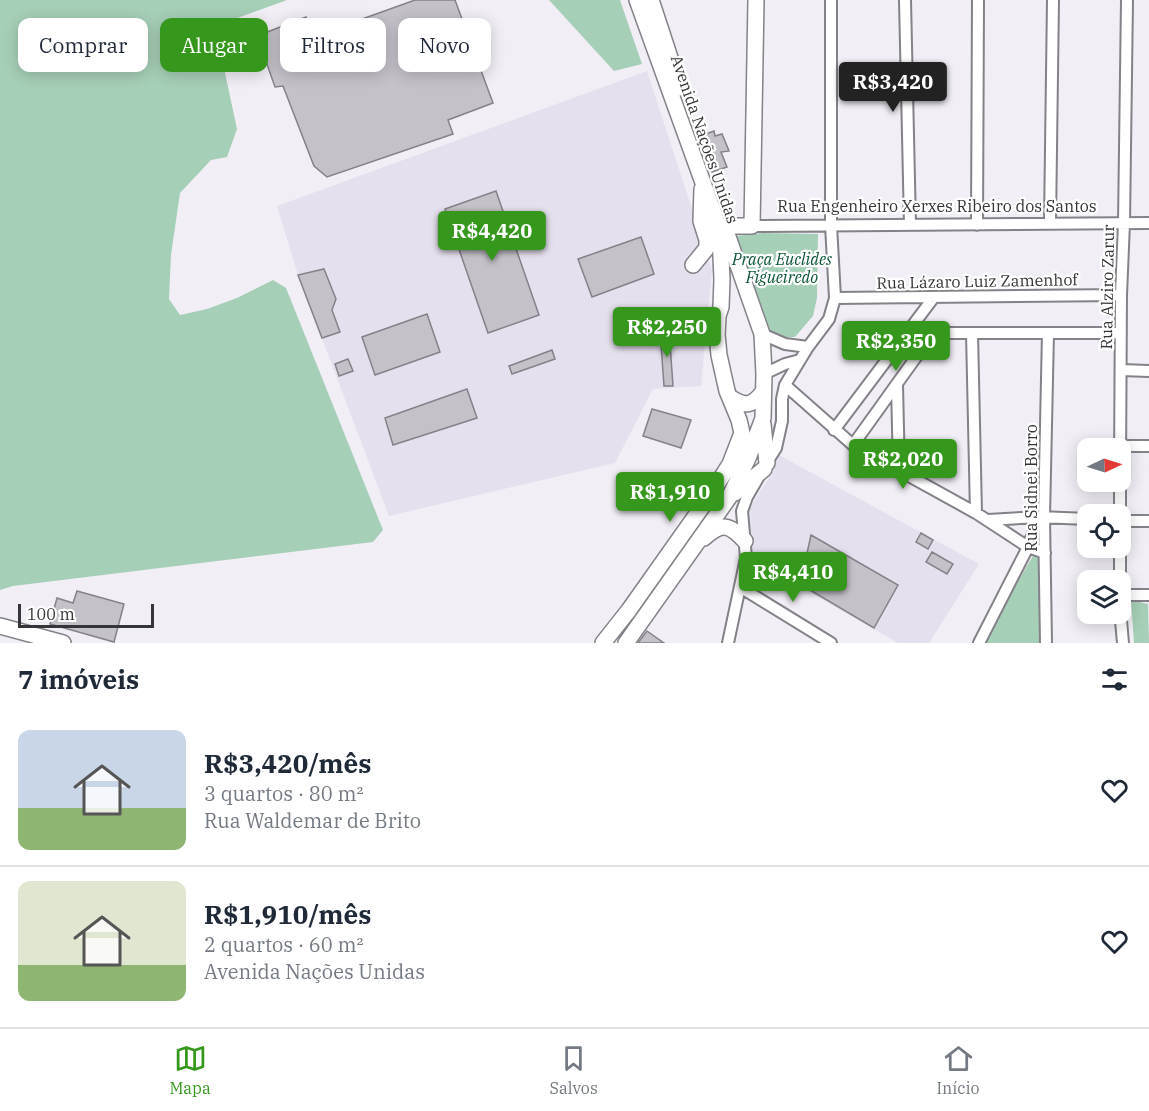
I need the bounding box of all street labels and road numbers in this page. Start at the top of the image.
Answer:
street label: Avenida Nações Unidas [667,52,743,226]
street label: Rua Engenheiro Xerxes Ribeiro dos Santos [777,196,1097,216]
street label: Rua Alziro Zarur [1096,224,1118,350]
street label: Rua Lázaro Luiz Zamenhof [876,269,1079,293]
street label: Rua Sidnei Borro [1021,424,1041,552]

